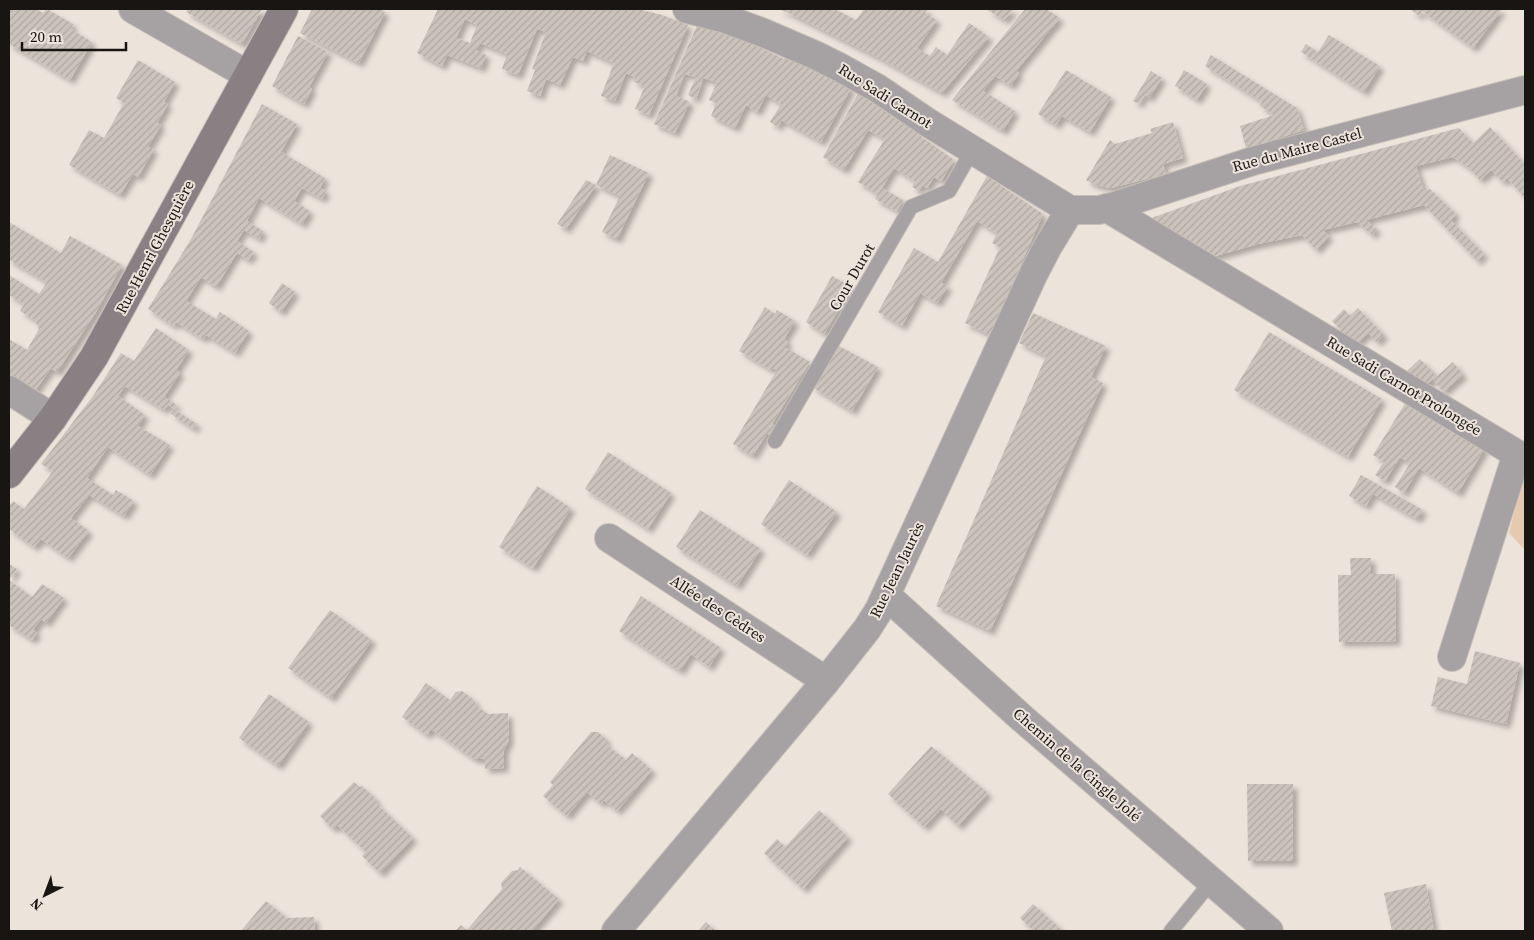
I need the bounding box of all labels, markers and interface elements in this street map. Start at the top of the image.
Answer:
scale bar [22,20,126,52]
text: 20 m [30,26,62,47]
street label: Rue Sadi Carnot [835,58,936,133]
street label: Rue du Maire Castel [1230,122,1364,177]
street label: Rue Henri Ghesquière [110,176,199,317]
street label: Cour Durot [824,239,879,314]
street label: Rue Sadi Carnot Prolongée [1323,331,1486,441]
street label: Rue Jean Jaurès [864,518,929,621]
street label: Allée des Cèdres [666,570,770,647]
street label: Chemin de la Cingle Jolé [1009,703,1146,826]
north arrow [20,870,70,920]
text: N [26,894,47,916]

